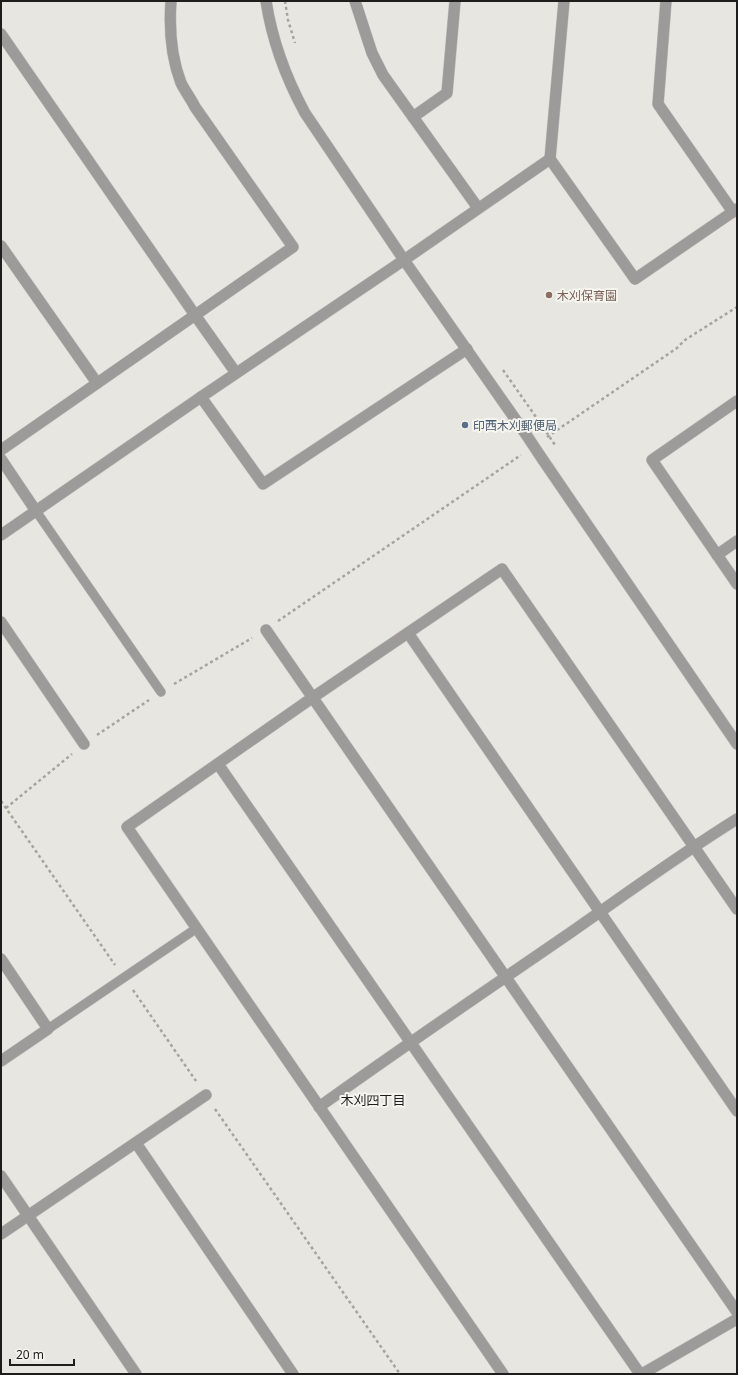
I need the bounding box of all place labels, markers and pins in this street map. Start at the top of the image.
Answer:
place label: 木刈保育園 [557,287,617,304]
marker: 木刈保育園 [544,290,554,300]
place label: 印西木刈郵便局 [473,417,557,434]
marker: 印西木刈郵便局 [460,420,470,430]

